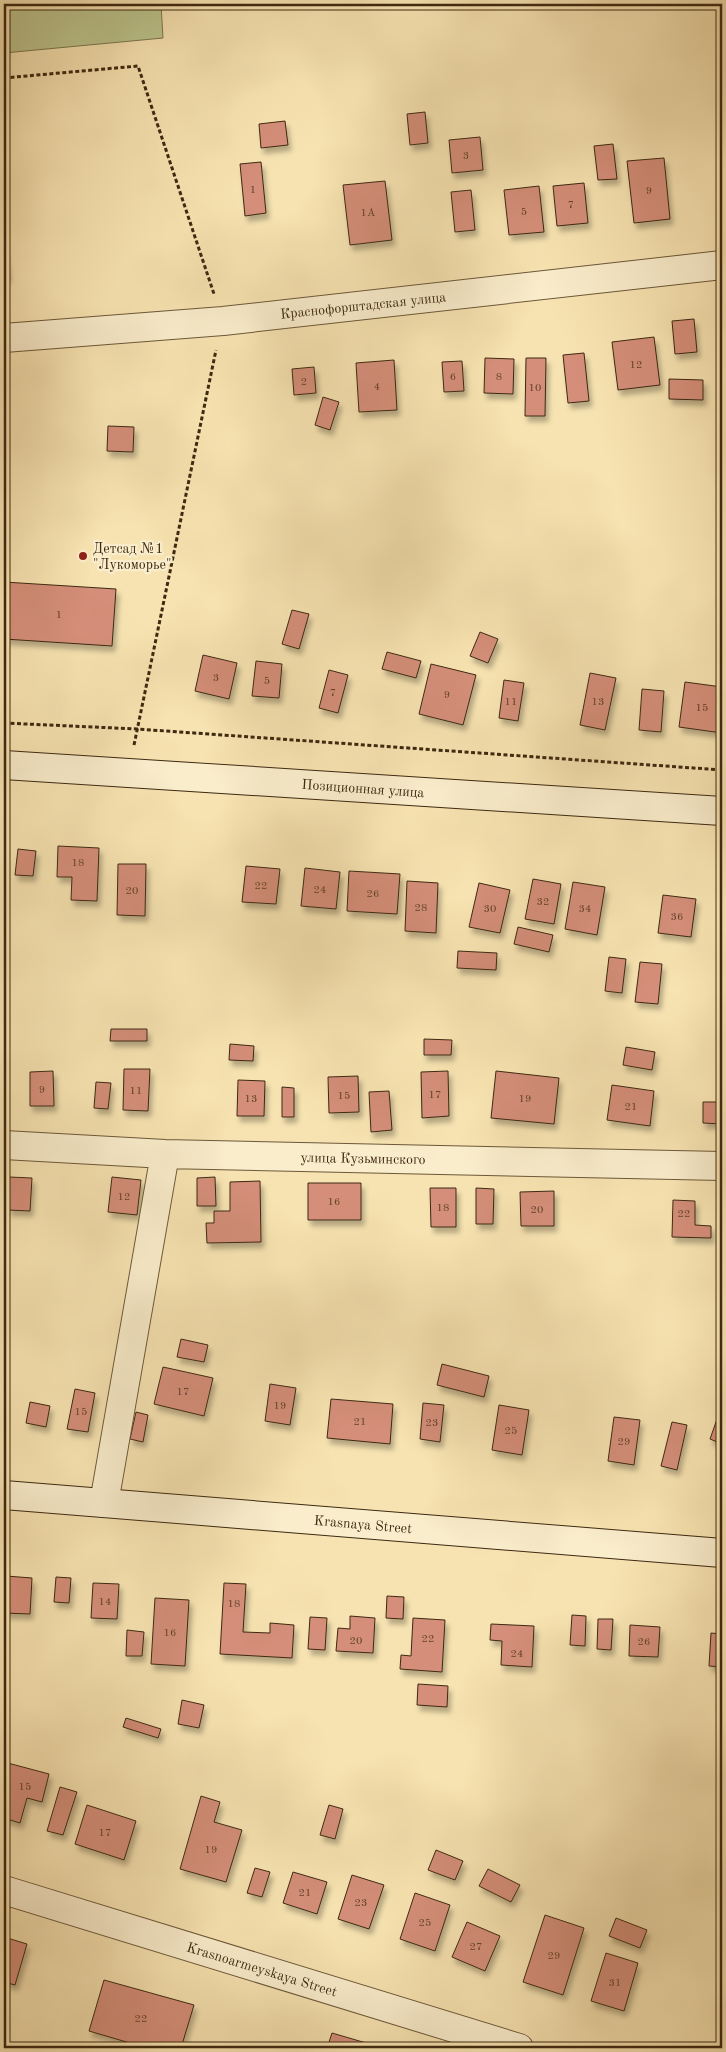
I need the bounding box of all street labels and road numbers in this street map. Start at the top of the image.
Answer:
street label: Краснофорштадская улица [279,290,447,323]
street label: Позиционная улица [301,778,425,800]
street label: улица Кузьминского [300,1151,426,1167]
street label: Krasnaya Street [313,1514,413,1536]
street label: Krasnoarmeyskaya Street [185,1940,339,2000]

